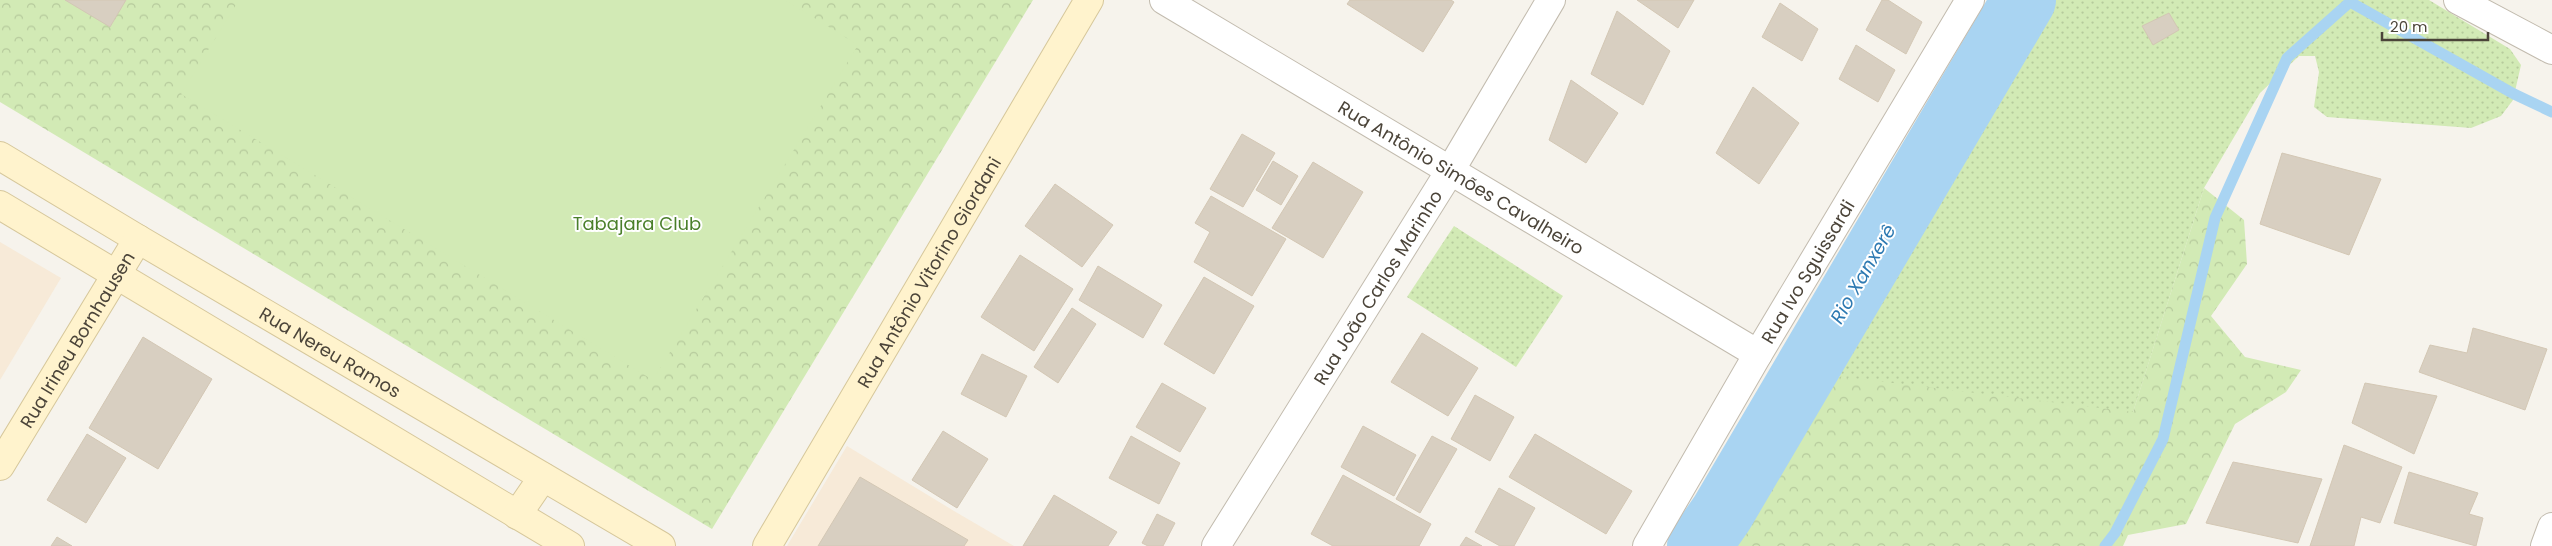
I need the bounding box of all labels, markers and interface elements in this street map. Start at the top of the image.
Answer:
scale bar [2382,10,2488,42]
text: 20 m [2390,16,2428,37]
street label: Rua Antônio Simões Cavalheiro [1334,94,1589,260]
street label: Rua Antônio Vitorino Giordani [851,152,1006,392]
street label: Rua João Carlos Marinho [1307,185,1448,390]
street label: Rua Ivo Sguissardi [1755,195,1860,348]
park label: Tabajara Club [573,211,701,236]
water label: Rio Xanxerê [1824,219,1902,329]
street label: Rua Irineu Bornhausen [14,247,140,432]
street label: Rua Nereu Ramos [255,301,406,403]

